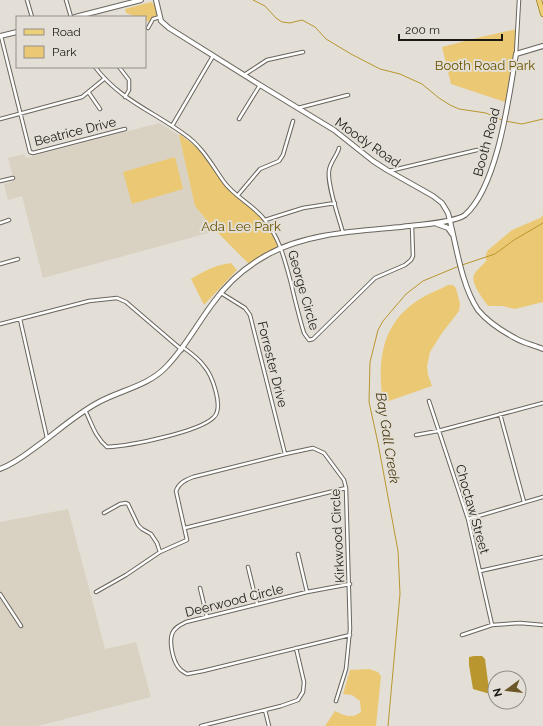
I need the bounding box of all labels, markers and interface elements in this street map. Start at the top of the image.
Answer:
legend [16,16,146,68]
scale bar [399,16,502,42]
text: 200 m [405,23,440,37]
text: Road [52,25,81,39]
text: Park [52,45,77,59]
park label: Booth Road Park [435,58,535,73]
street label: Booth Road [470,106,503,178]
street label: Beatrice Drive [32,114,118,149]
street label: Moody Road [332,114,403,170]
park label: Ada Lee Park [201,219,281,234]
street label: George Circle [285,248,322,332]
street label: Forrester Drive [255,319,291,409]
water label: Bay Gall Creek [373,391,403,485]
street label: Choctaw Street [453,463,493,556]
street label: Kirkwood Circle [328,488,347,583]
street label: Deerwood Circle [183,581,285,620]
north arrow [487,670,527,710]
text: N [490,687,505,698]

